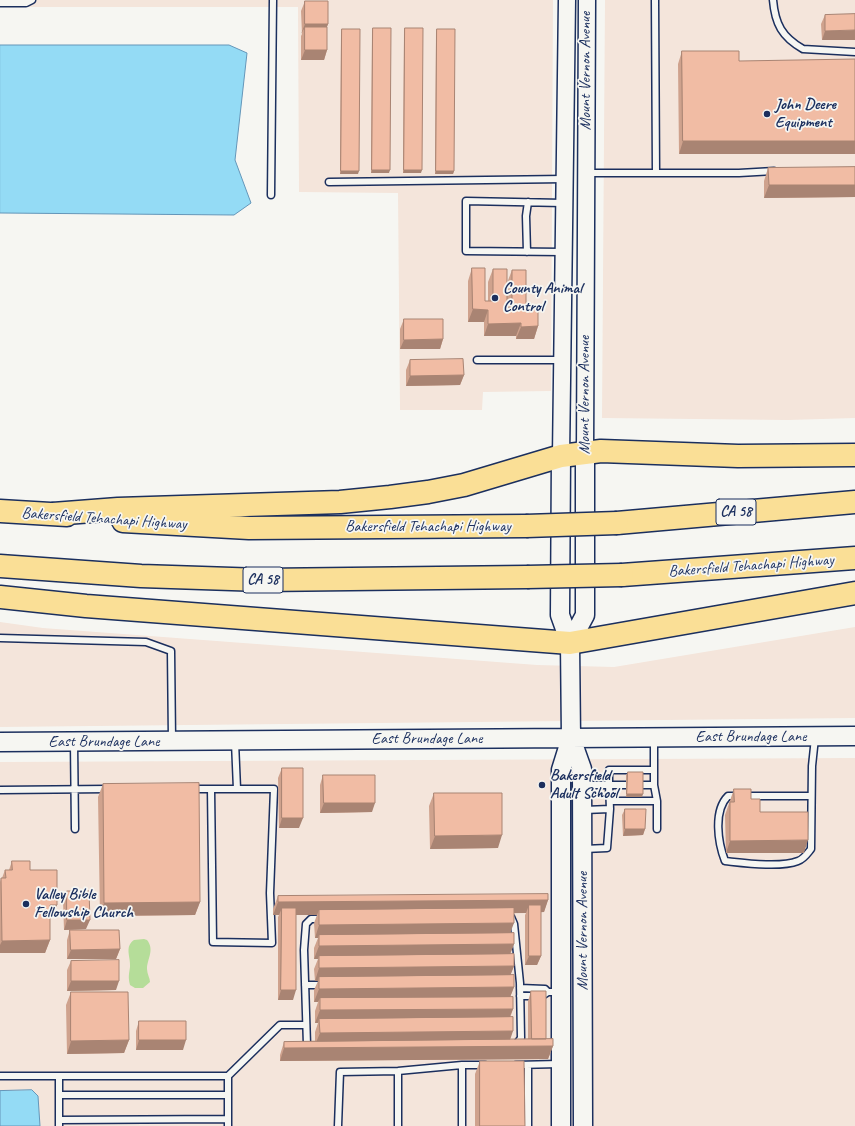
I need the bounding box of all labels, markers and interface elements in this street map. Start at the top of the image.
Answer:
street label: Mount Vernon Avenue [576,12,596,130]
place label: John Deere Equipment [775,95,836,133]
marker: John Deere Equipment [762,109,772,119]
place label: County Animal Control [503,279,582,317]
marker: County Animal Control [490,293,500,303]
street label: Mount Vernon Avenue [575,336,595,454]
road number: CA 58 [716,499,756,525]
street label: Bakersfield Tehachapi Highway [21,504,187,534]
street label: Bakersfield Tehachapi Highway [345,517,511,537]
street label: Bakersfield Tehachapi Highway [668,551,834,581]
road number: CA 58 [243,567,283,593]
street label: East Brundage Lane [696,727,806,747]
street label: East Brundage Lane [372,729,482,749]
street label: East Brundage Lane [49,732,159,752]
place label: Bakersfield Adult School [550,766,618,804]
marker: Bakersfield Adult School [537,780,547,790]
street label: Mount Vernon Avenue [573,872,593,990]
place label: Valley Bible Fellowship Church [34,885,133,923]
marker: Valley Bible Fellowship Church [21,899,31,909]

